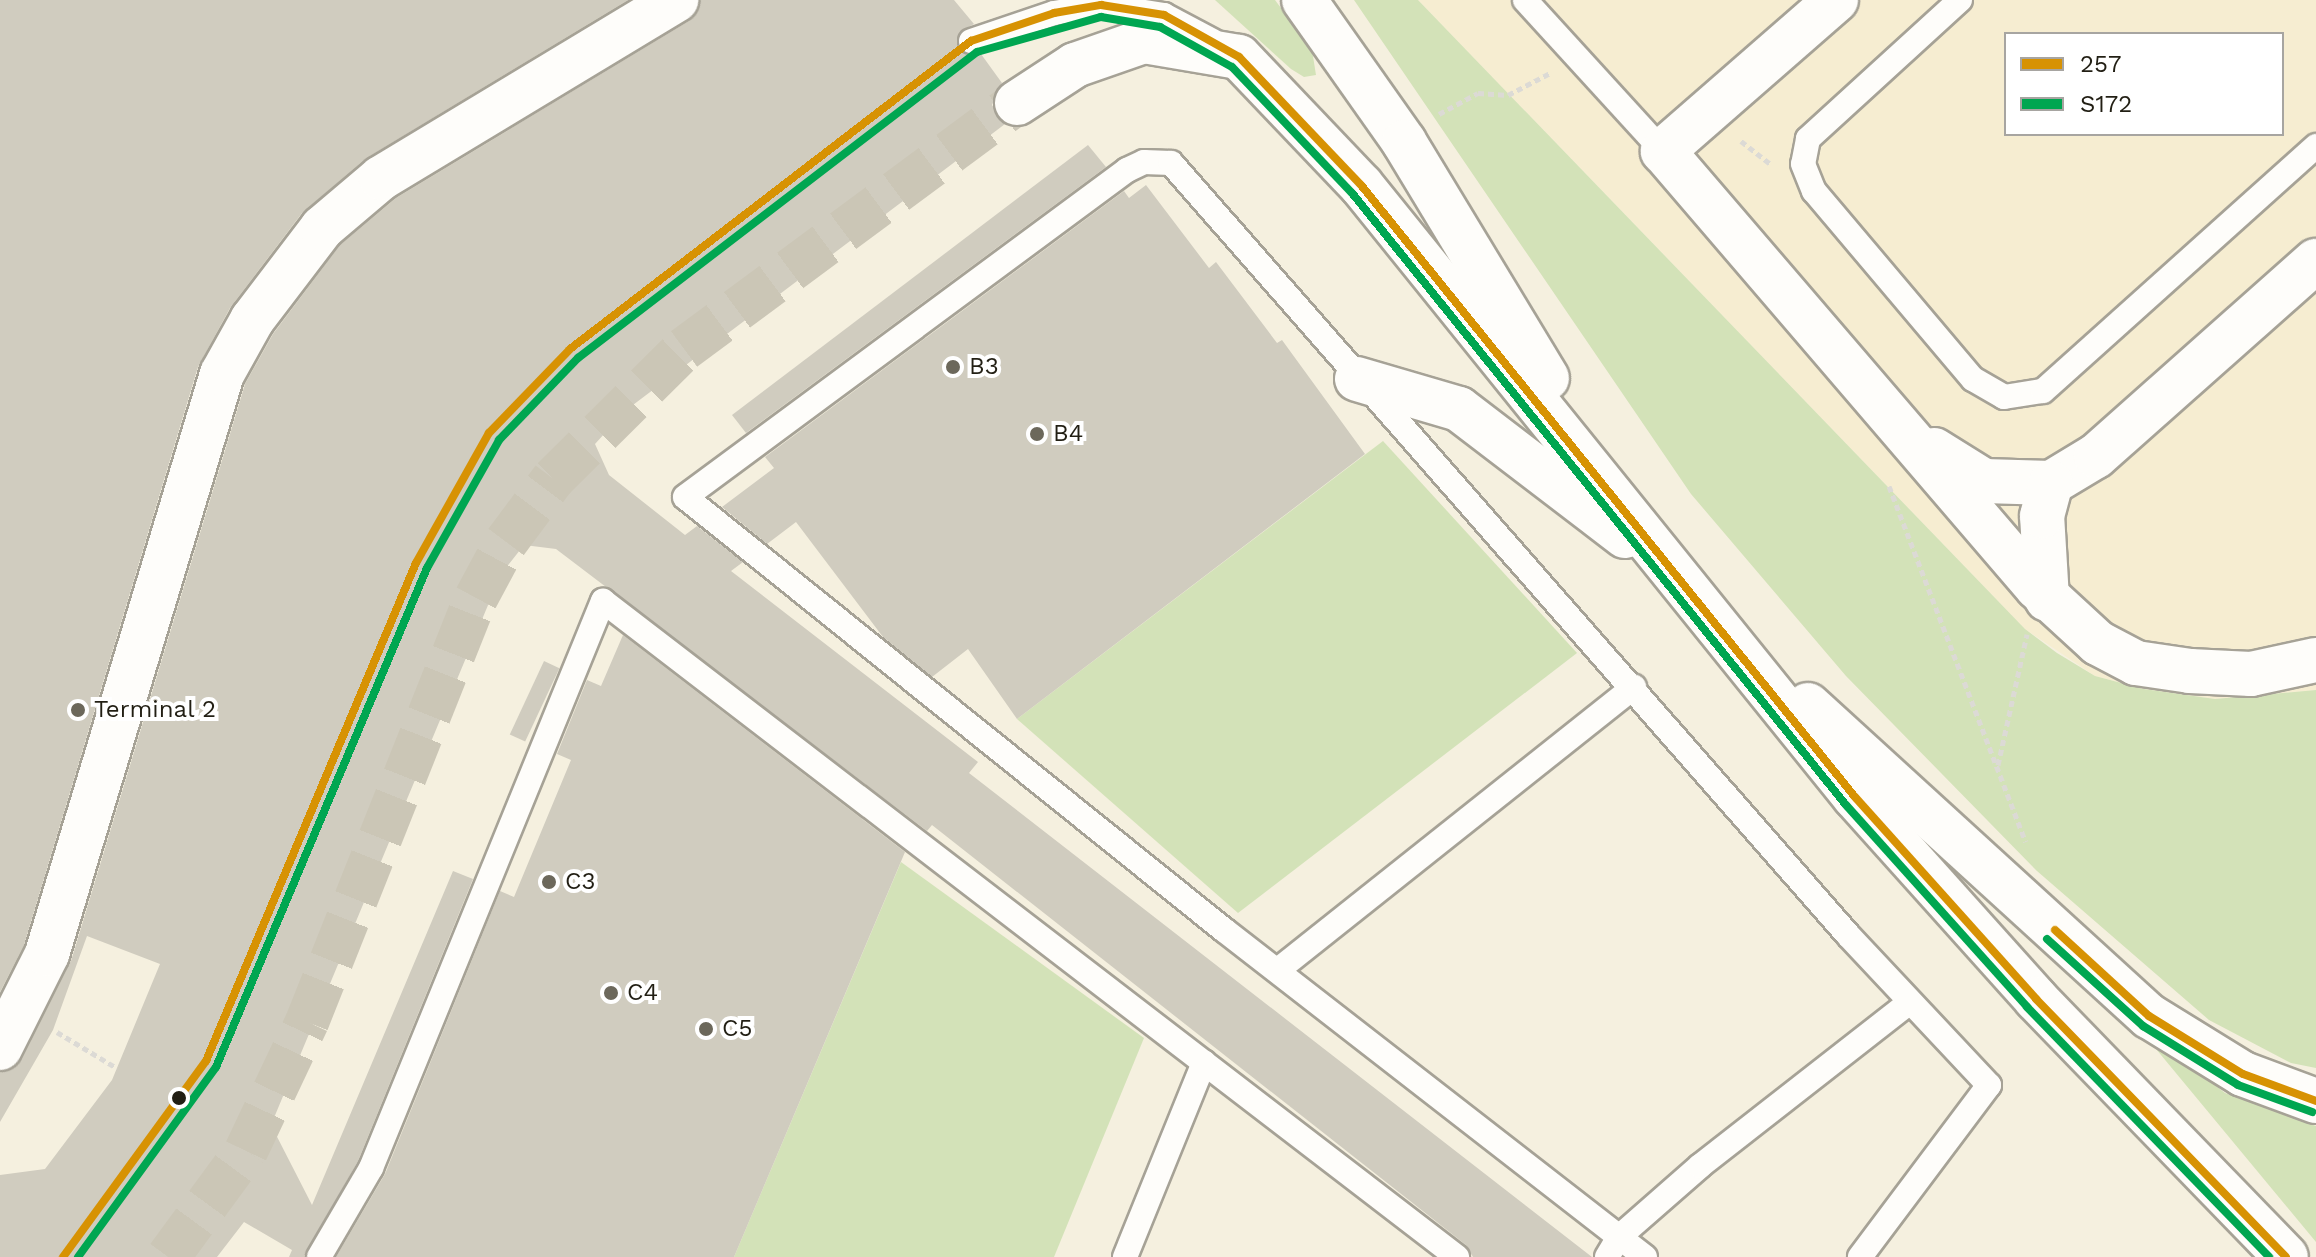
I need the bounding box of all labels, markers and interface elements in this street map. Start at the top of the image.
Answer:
legend [2004,32,2284,136]
text: 257 [2080,50,2121,78]
text: S172 [2080,90,2132,118]
place label: B3 [969,353,999,381]
marker: B3 [944,358,962,376]
place label: B4 [1053,420,1083,448]
marker: B4 [1028,425,1046,443]
place label: Terminal 2 [94,696,217,724]
marker: Terminal 2 [69,701,87,719]
place label: C3 [565,868,595,896]
marker: C3 [540,873,558,891]
place label: C4 [627,979,658,1007]
marker: C4 [602,984,620,1002]
place label: C5 [722,1015,752,1043]
marker: C5 [697,1020,715,1038]
unlabelled marker [171,1090,187,1106]

